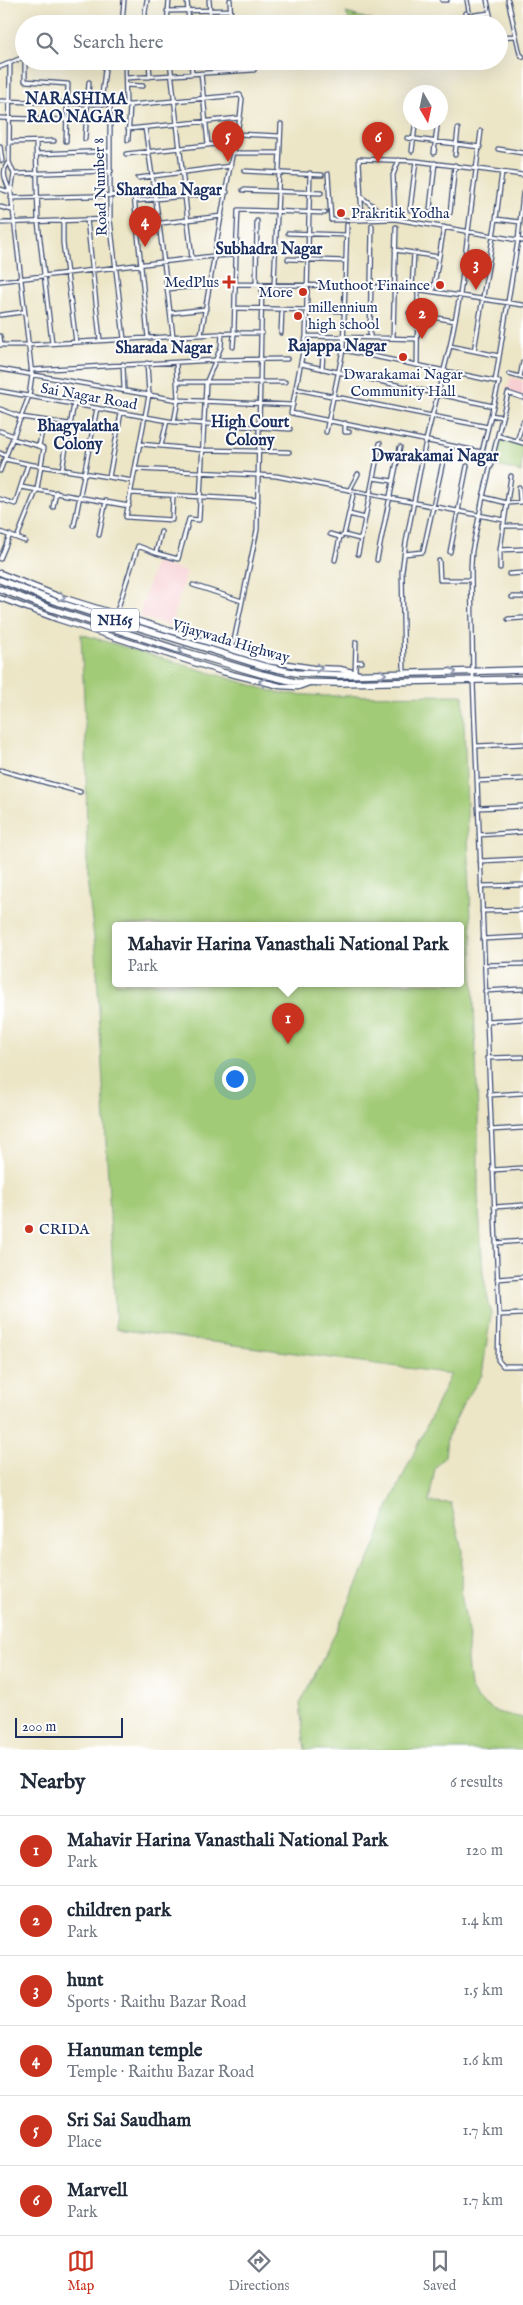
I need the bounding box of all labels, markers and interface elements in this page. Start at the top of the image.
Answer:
search box [15,15,508,70]
icon: search [33,29,61,57]
text: Search here [73,31,164,55]
north arrow [403,85,448,130]
district label: NARASHIMA RAO NAGAR [24,90,128,128]
pin: 5 [212,121,244,162]
pin: 6 [362,122,394,163]
street label: Road Number 8 [89,137,112,237]
district label: Sharadha Nagar [116,181,222,201]
place label: Prakritik Yodha [351,204,450,223]
pin: 4 [129,206,161,247]
marker: Prakritik Yodha [335,207,347,219]
district label: Subhadra Nagar [216,240,323,260]
pin: 3 [460,249,492,290]
place label: MedPlus [164,273,219,292]
marker: MedPlus [223,276,235,288]
place label: Muthoot Finaince [317,276,430,295]
marker: Muthoot Finaince [434,279,446,291]
place label: More [259,283,293,302]
marker: More [297,286,309,298]
place label: millennium high school [308,298,380,334]
pin: 2 [406,298,438,339]
marker: millennium high school [292,310,304,322]
district label: Rajappa Nagar [287,337,387,357]
district label: Sharada Nagar [115,339,213,359]
marker: Dwarakamai Nagar Community Hall [397,351,409,363]
place label: Dwarakamai Nagar Community Hall [343,365,463,401]
street label: Sai Nagar Road [39,379,140,415]
district label: High Court Colony [211,413,290,451]
district label: Bhagyalatha Colony [37,417,120,455]
district label: Dwarakamai Nagar [371,447,499,467]
one-way arrow [57,591,65,601]
road number: NH65 [91,608,139,632]
street label: Vijaywada Highway [169,615,292,668]
one-way arrow [178,646,186,656]
one-way arrow [315,662,323,673]
one-way arrow [449,667,457,678]
one-way arrow [380,669,387,679]
one-way arrow [258,677,267,688]
popup [112,922,464,987]
text: Mahavir Harina Vanasthali National Park [127,933,449,957]
text: Park [127,957,158,977]
pin: 1 [272,1003,304,1044]
your location [222,1066,248,1092]
place label: CRIDA [39,1220,90,1239]
marker: CRIDA [23,1223,35,1235]
scale bar [15,1715,122,1738]
text: 200 m [22,1718,56,1736]
text: Nearby [20,1769,85,1796]
text: 6 results [450,1773,503,1793]
text: Mahavir Harina Vanasthali National Park [67,1829,388,1853]
text: 1 [33,1841,39,1861]
text: 120 m [466,1841,503,1861]
text: Park [67,1853,97,1873]
text: children park [67,1899,171,1923]
text: 2 [32,1911,40,1931]
text: 1.4 km [461,1911,503,1931]
text: Park [67,1923,97,1943]
text: hunt [67,1969,103,1993]
text: 3 [33,1981,39,2001]
text: 1.5 km [463,1981,503,2001]
text: Sports · Raithu Bazar Road [67,1993,246,2013]
text: Hanuman temple [67,2039,203,2063]
text: 4 [32,2051,40,2071]
text: 1.6 km [462,2051,503,2071]
text: Temple · Raithu Bazar Road [67,2063,254,2083]
text: Sri Sai Saudham [67,2109,191,2133]
text: 5 [33,2121,39,2141]
text: 1.7 km [463,2121,503,2141]
text: Place [67,2133,102,2153]
text: Marvell [67,2179,128,2203]
text: 6 [33,2191,39,2211]
text: 1.7 km [463,2191,503,2211]
text: Park [67,2203,97,2223]
tab: Map [67,2247,95,2295]
tab: Directions [228,2247,289,2295]
tab: Saved [423,2247,456,2295]

